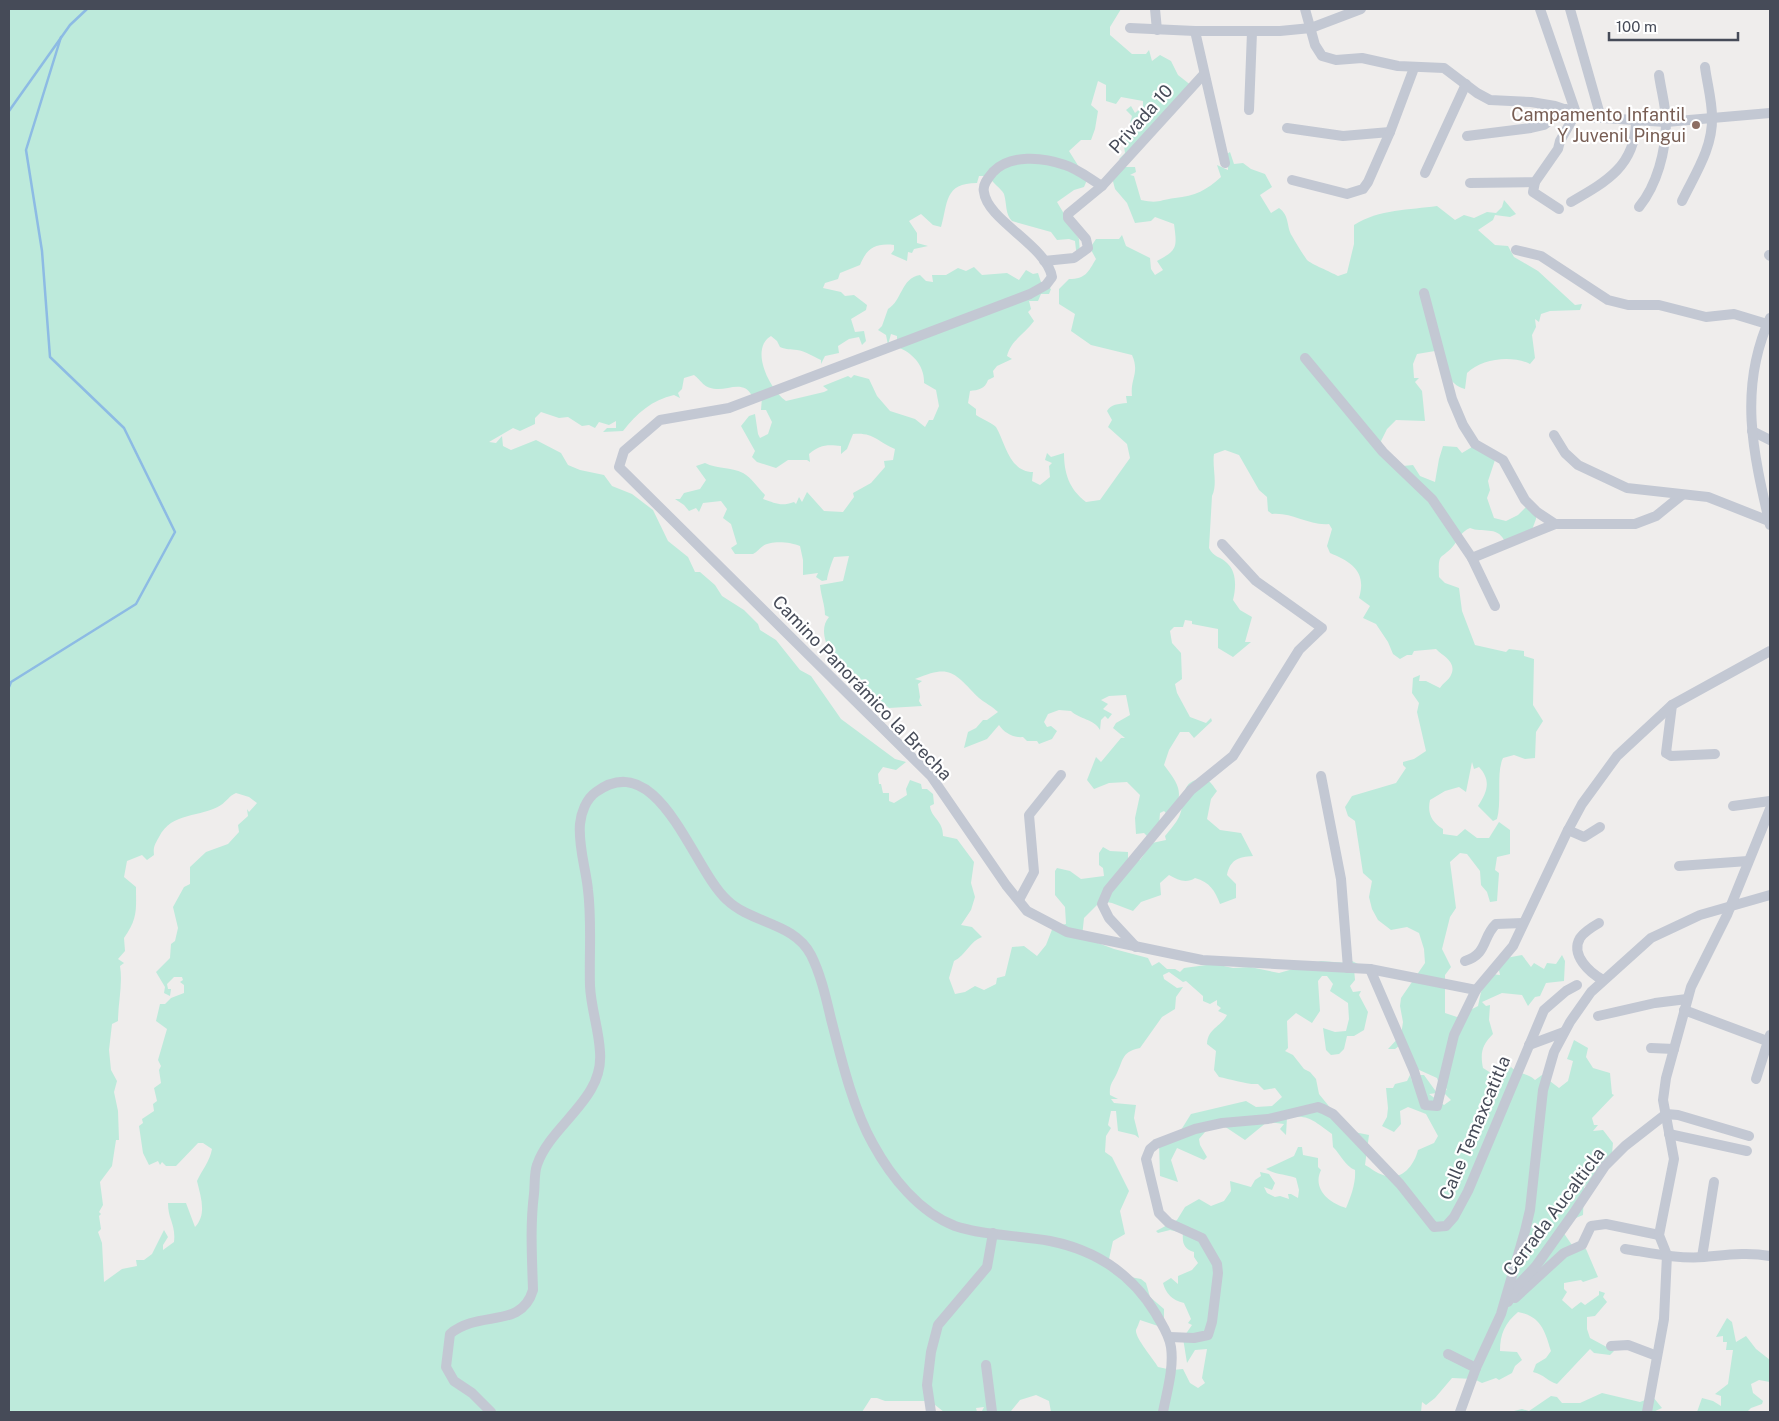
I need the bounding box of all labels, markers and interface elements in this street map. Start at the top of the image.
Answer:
scale bar [1609,10,1738,42]
text: 100 m [1616,18,1657,35]
street label: Privada 10 [1104,80,1177,157]
place label: Campamento Infantil Y Juvenil Pingui [1511,104,1686,146]
marker: Campamento Infantil Y Juvenil Pingui [1690,119,1702,131]
street label: Camino Panorámico la Brecha [768,591,956,784]
street label: Calle Temaxcatitla [1435,1053,1514,1203]
street label: Cerrada Aucalticla [1499,1143,1609,1280]

